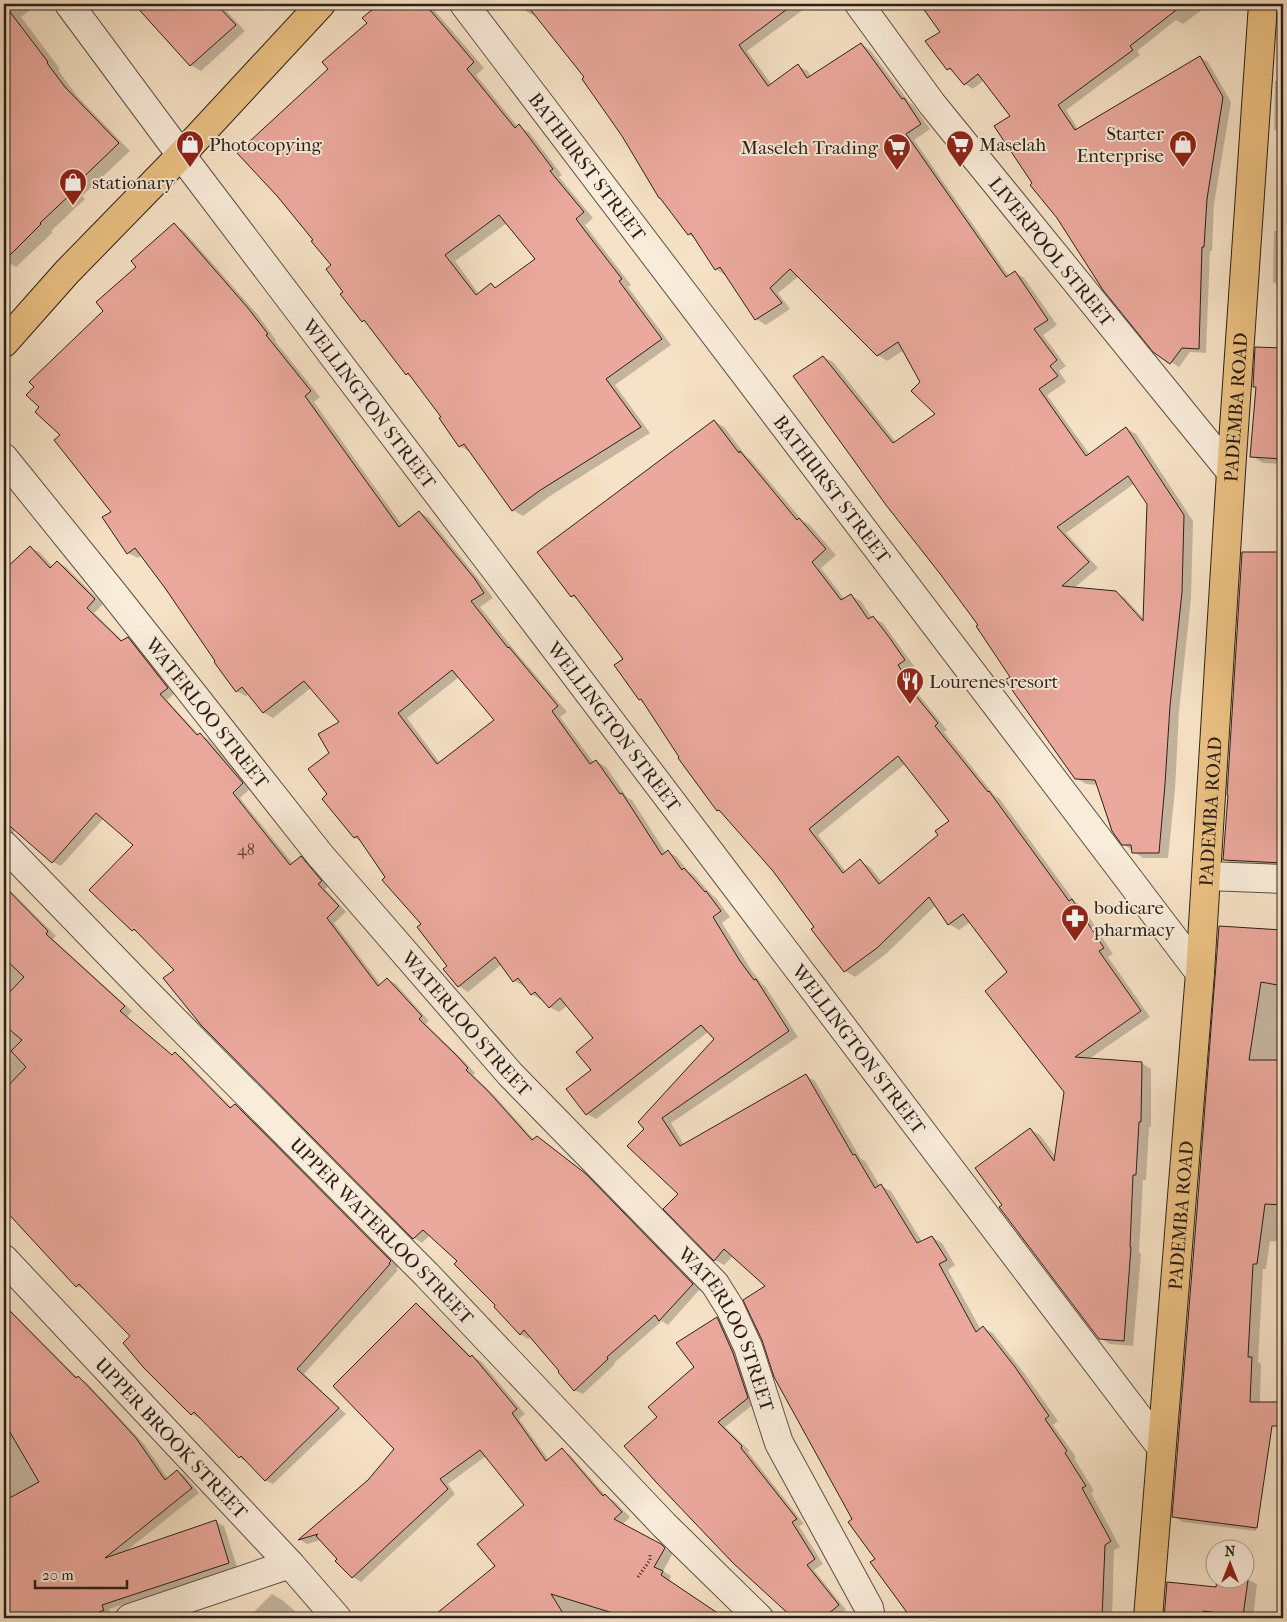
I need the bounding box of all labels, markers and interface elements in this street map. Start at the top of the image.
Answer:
street label: BATHURST STREET [523,89,650,245]
place label: Starter Enterprise [1076,123,1165,167]
shop icon: Photocopying [175,129,205,168]
supermarket icon: Maselah [945,129,975,168]
shop icon: Starter Enterprise [1168,129,1198,168]
supermarket icon: Maseleh Trading [882,132,912,171]
place label: Photocopying [209,134,323,156]
place label: Maselah [979,134,1047,156]
place label: Maseleh Trading [741,137,879,159]
shop icon: stationary [58,167,88,206]
place label: stationary [92,172,175,194]
street label: LIVERPOOL STREET [984,173,1118,332]
street label: WELLINGTON STREET [297,314,440,493]
street label: PADEMBA ROAD [1220,332,1253,483]
street label: BATHURST STREET [768,411,895,568]
street label: WATERLOO STREET [140,633,273,793]
street label: WELLINGTON STREET [542,637,685,816]
restaurant icon: Lourenes resort [895,666,925,705]
place label: Lourenes resort [929,671,1059,693]
street label: PADEMBA ROAD [1195,736,1227,887]
house number: 48 [237,840,255,859]
place label: bodicare pharmacy [1093,897,1176,941]
pharmacy icon: bodicare pharmacy [1060,903,1090,942]
street label: WATERLOO STREET [396,946,536,1101]
street label: WELLINGTON STREET [786,960,930,1139]
street label: UPPER WATERLOO STREET [285,1133,478,1329]
street label: PADEMBA ROAD [1164,1140,1198,1291]
street label: WATERLOO STREET [672,1242,778,1414]
street label: UPPER BROOK STREET [90,1353,252,1524]
north arrow [1204,1540,1254,1590]
text: N [1225,1543,1236,1560]
scale bar [35,1557,128,1589]
text: 20 m [42,1566,74,1584]

